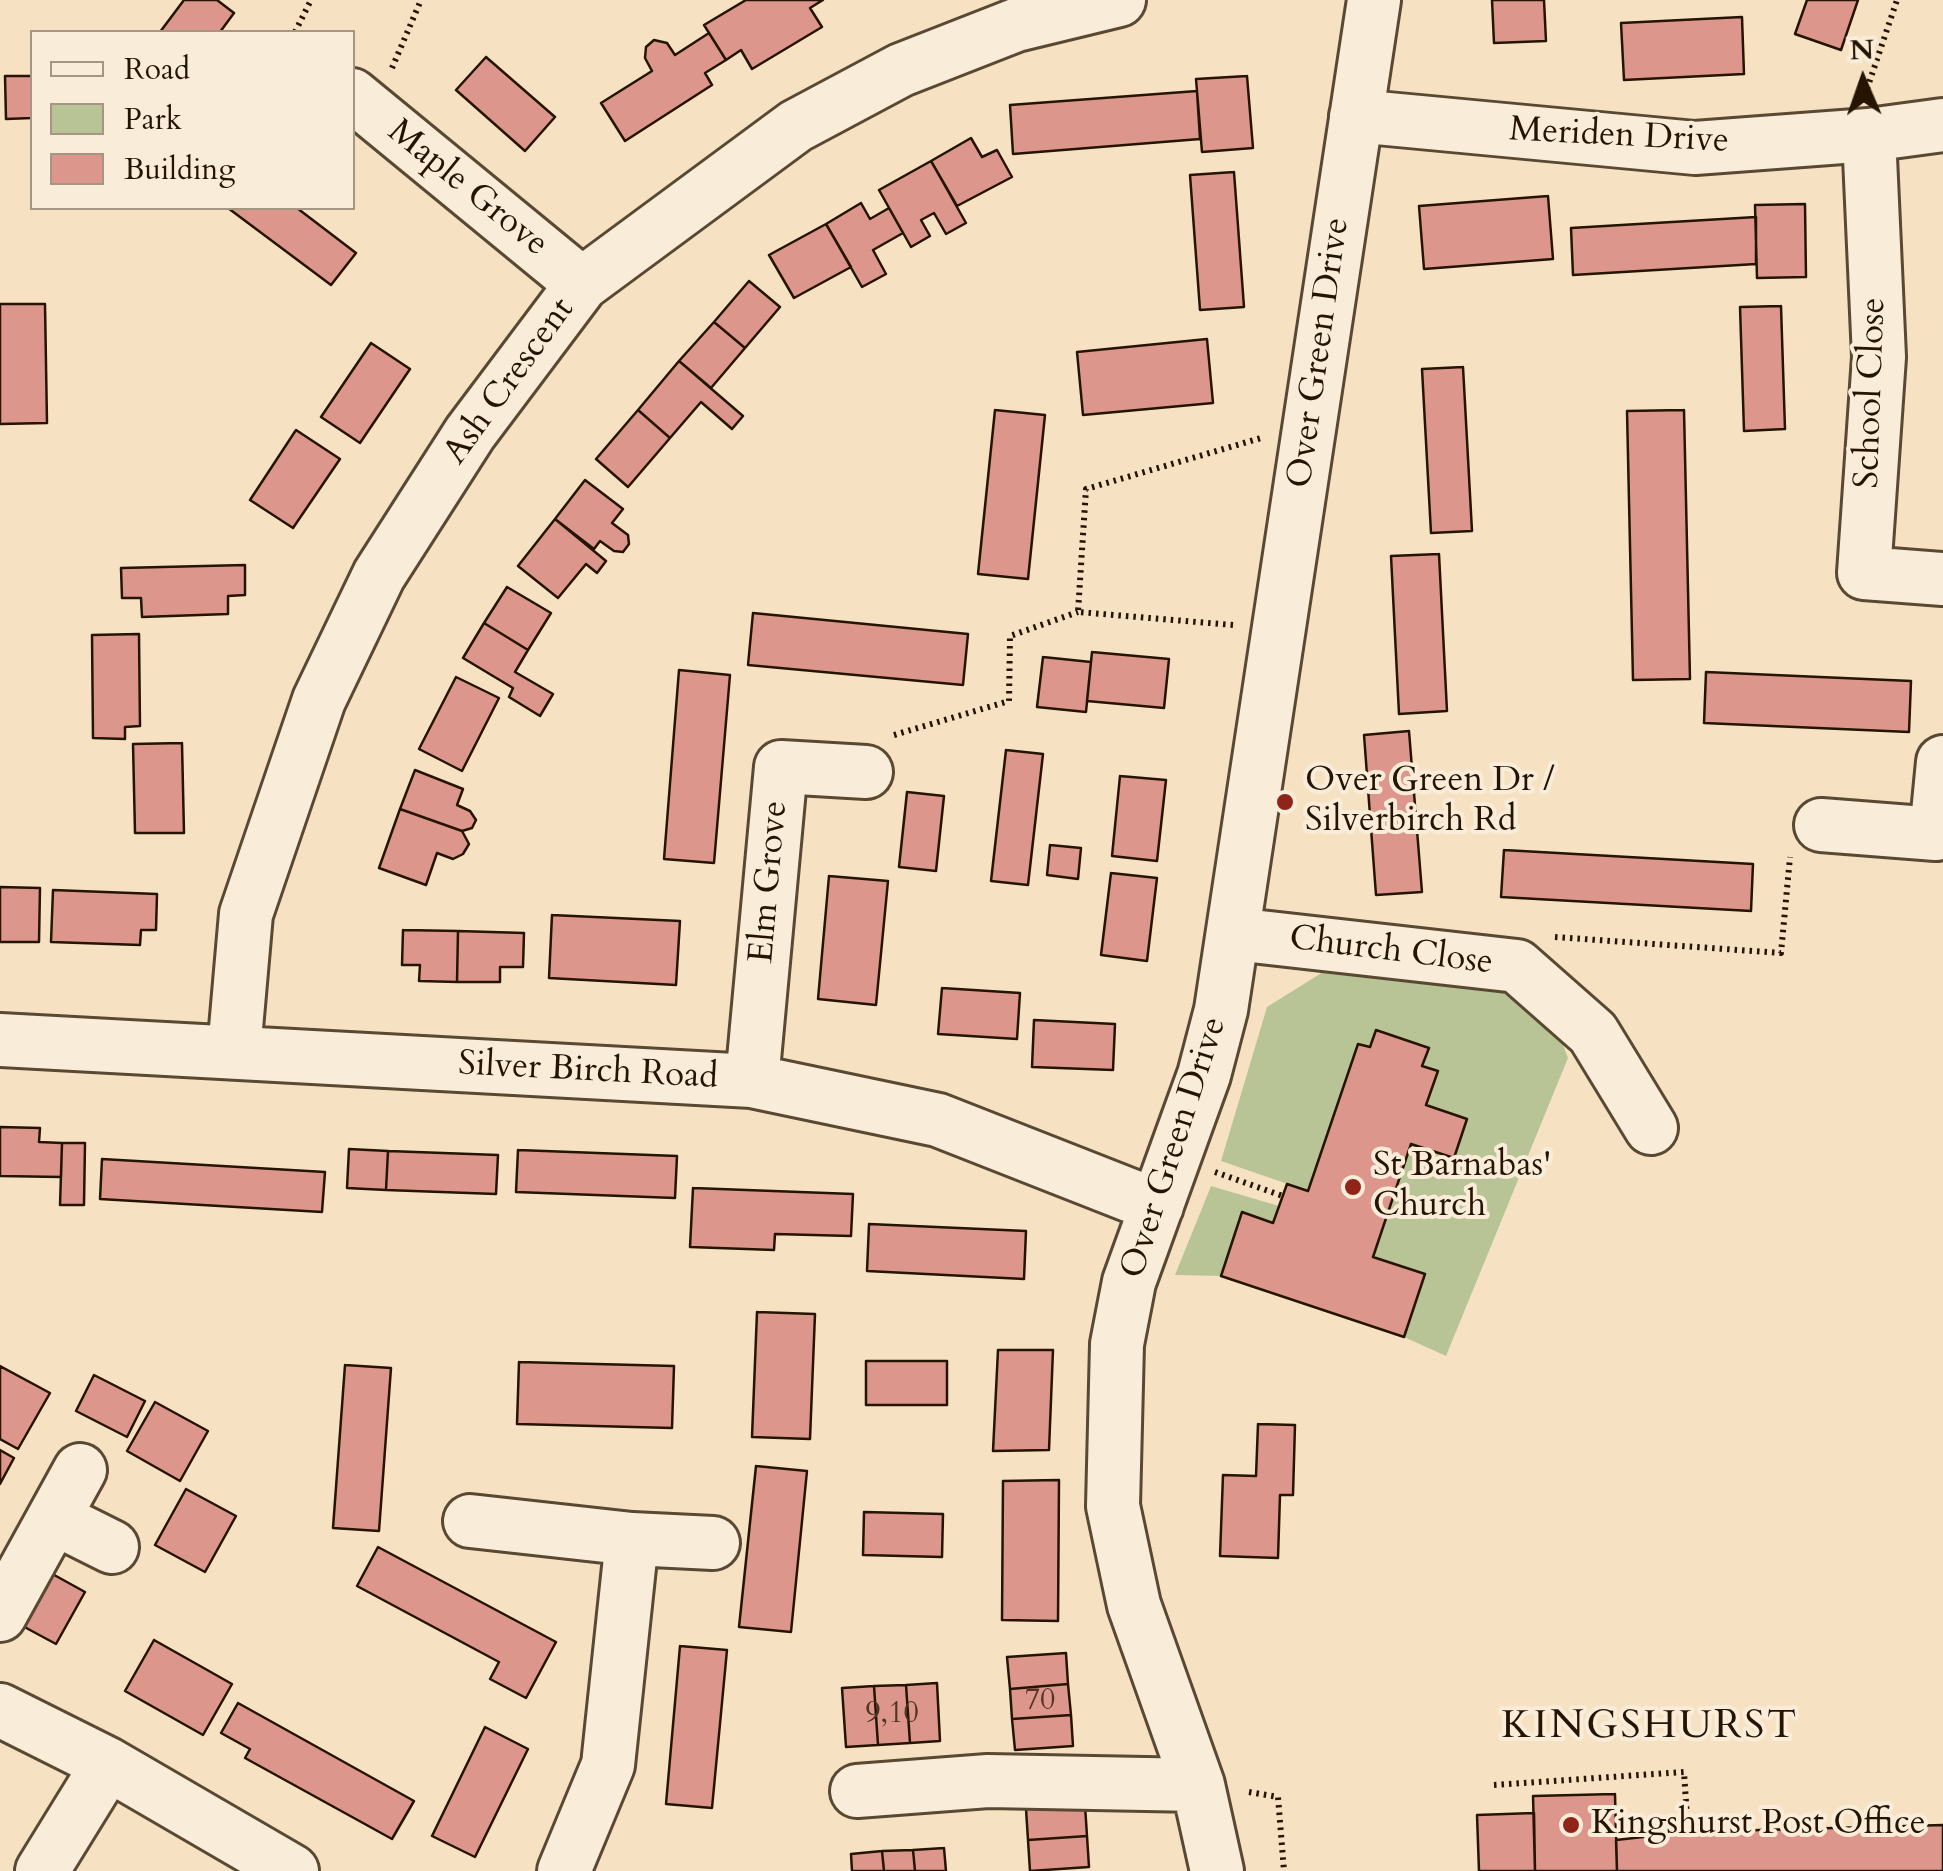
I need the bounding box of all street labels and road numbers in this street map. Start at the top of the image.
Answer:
street label: Meriden Drive [1508,110,1730,164]
street label: Maple Grove [378,112,556,266]
street label: Over Green Drive [1280,215,1360,491]
street label: Ash Crescent [436,291,584,473]
street label: School Close [1848,297,1896,489]
street label: Elm Grove [742,799,798,965]
street label: Church Close [1287,919,1495,985]
street label: Over Green Drive [1113,1012,1237,1284]
street label: Silver Birch Road [457,1044,719,1100]

